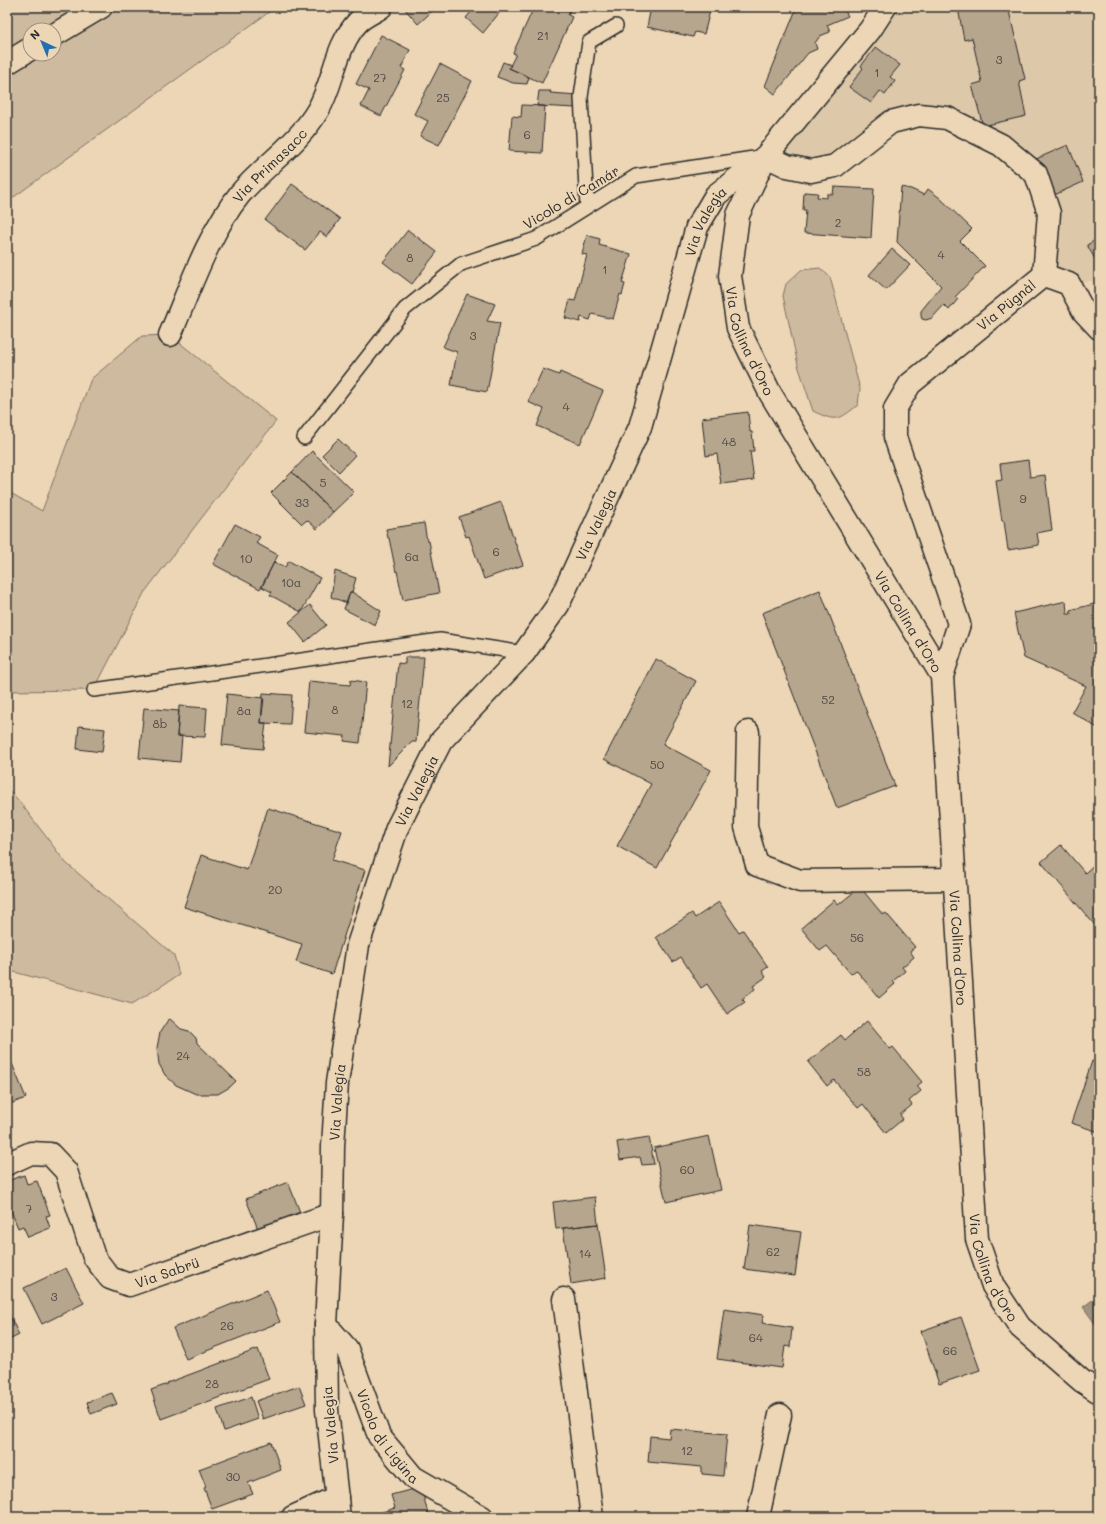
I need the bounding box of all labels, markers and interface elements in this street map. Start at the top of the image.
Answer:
north arrow [22,22,62,62]
text: N [26,26,43,43]
house number: 21 [537,27,549,43]
house number: 3 [995,51,1003,67]
house number: 1 [874,64,880,80]
house number: 27 [373,69,387,85]
house number: 25 [436,89,450,105]
street label: Via Primasacc [227,124,311,206]
house number: 6 [523,126,531,142]
street label: Vicolo di Camár [519,161,623,233]
street label: Via Valegia [680,181,730,258]
house number: 2 [835,214,841,230]
house number: 4 [937,246,945,262]
house number: 8 [406,249,414,265]
house number: 1 [602,261,608,277]
street label: Via Pügnàl [973,275,1039,335]
street label: Via Collina d'Oro [722,285,779,398]
house number: 3 [469,327,477,343]
house number: 4 [562,398,570,414]
house number: 48 [722,433,736,449]
house number: 5 [320,474,327,490]
street label: Via Valegia [570,485,620,564]
house number: 9 [1019,490,1027,506]
house number: 33 [295,494,309,510]
house number: 6 [492,543,500,559]
house number: 6a [405,548,419,564]
house number: 10 [240,550,253,566]
street label: Via Collina d'Oro [871,567,947,676]
house number: 10a [281,574,301,590]
house number: 52 [821,691,835,707]
house number: 12 [401,695,413,711]
house number: 8 [331,701,339,717]
house number: 8a [237,702,251,718]
house number: 8b [153,715,167,731]
street label: Via Valegia [390,752,442,829]
house number: 50 [650,756,665,772]
house number: 20 [268,881,283,897]
street label: Via Collina d'Oro [946,889,972,1006]
house number: 56 [850,929,864,945]
house number: 24 [176,1047,190,1063]
street label: Via Valegia [324,1062,349,1141]
house number: 58 [857,1063,871,1079]
house number: 60 [680,1161,695,1177]
house number: 7 [26,1200,33,1216]
street label: Via Collina d'Oro [966,1213,1023,1325]
house number: 62 [766,1243,780,1259]
house number: 14 [579,1245,591,1261]
street label: Via Sabrü [132,1252,202,1292]
house number: 3 [50,1288,58,1304]
house number: 26 [220,1317,234,1333]
house number: 64 [749,1329,763,1345]
house number: 66 [943,1342,957,1358]
house number: 28 [205,1375,219,1391]
street label: Via Valegia [317,1386,343,1464]
street label: Vicolo di Ligüna [353,1386,422,1488]
house number: 12 [681,1442,693,1458]
house number: 30 [226,1468,241,1484]

